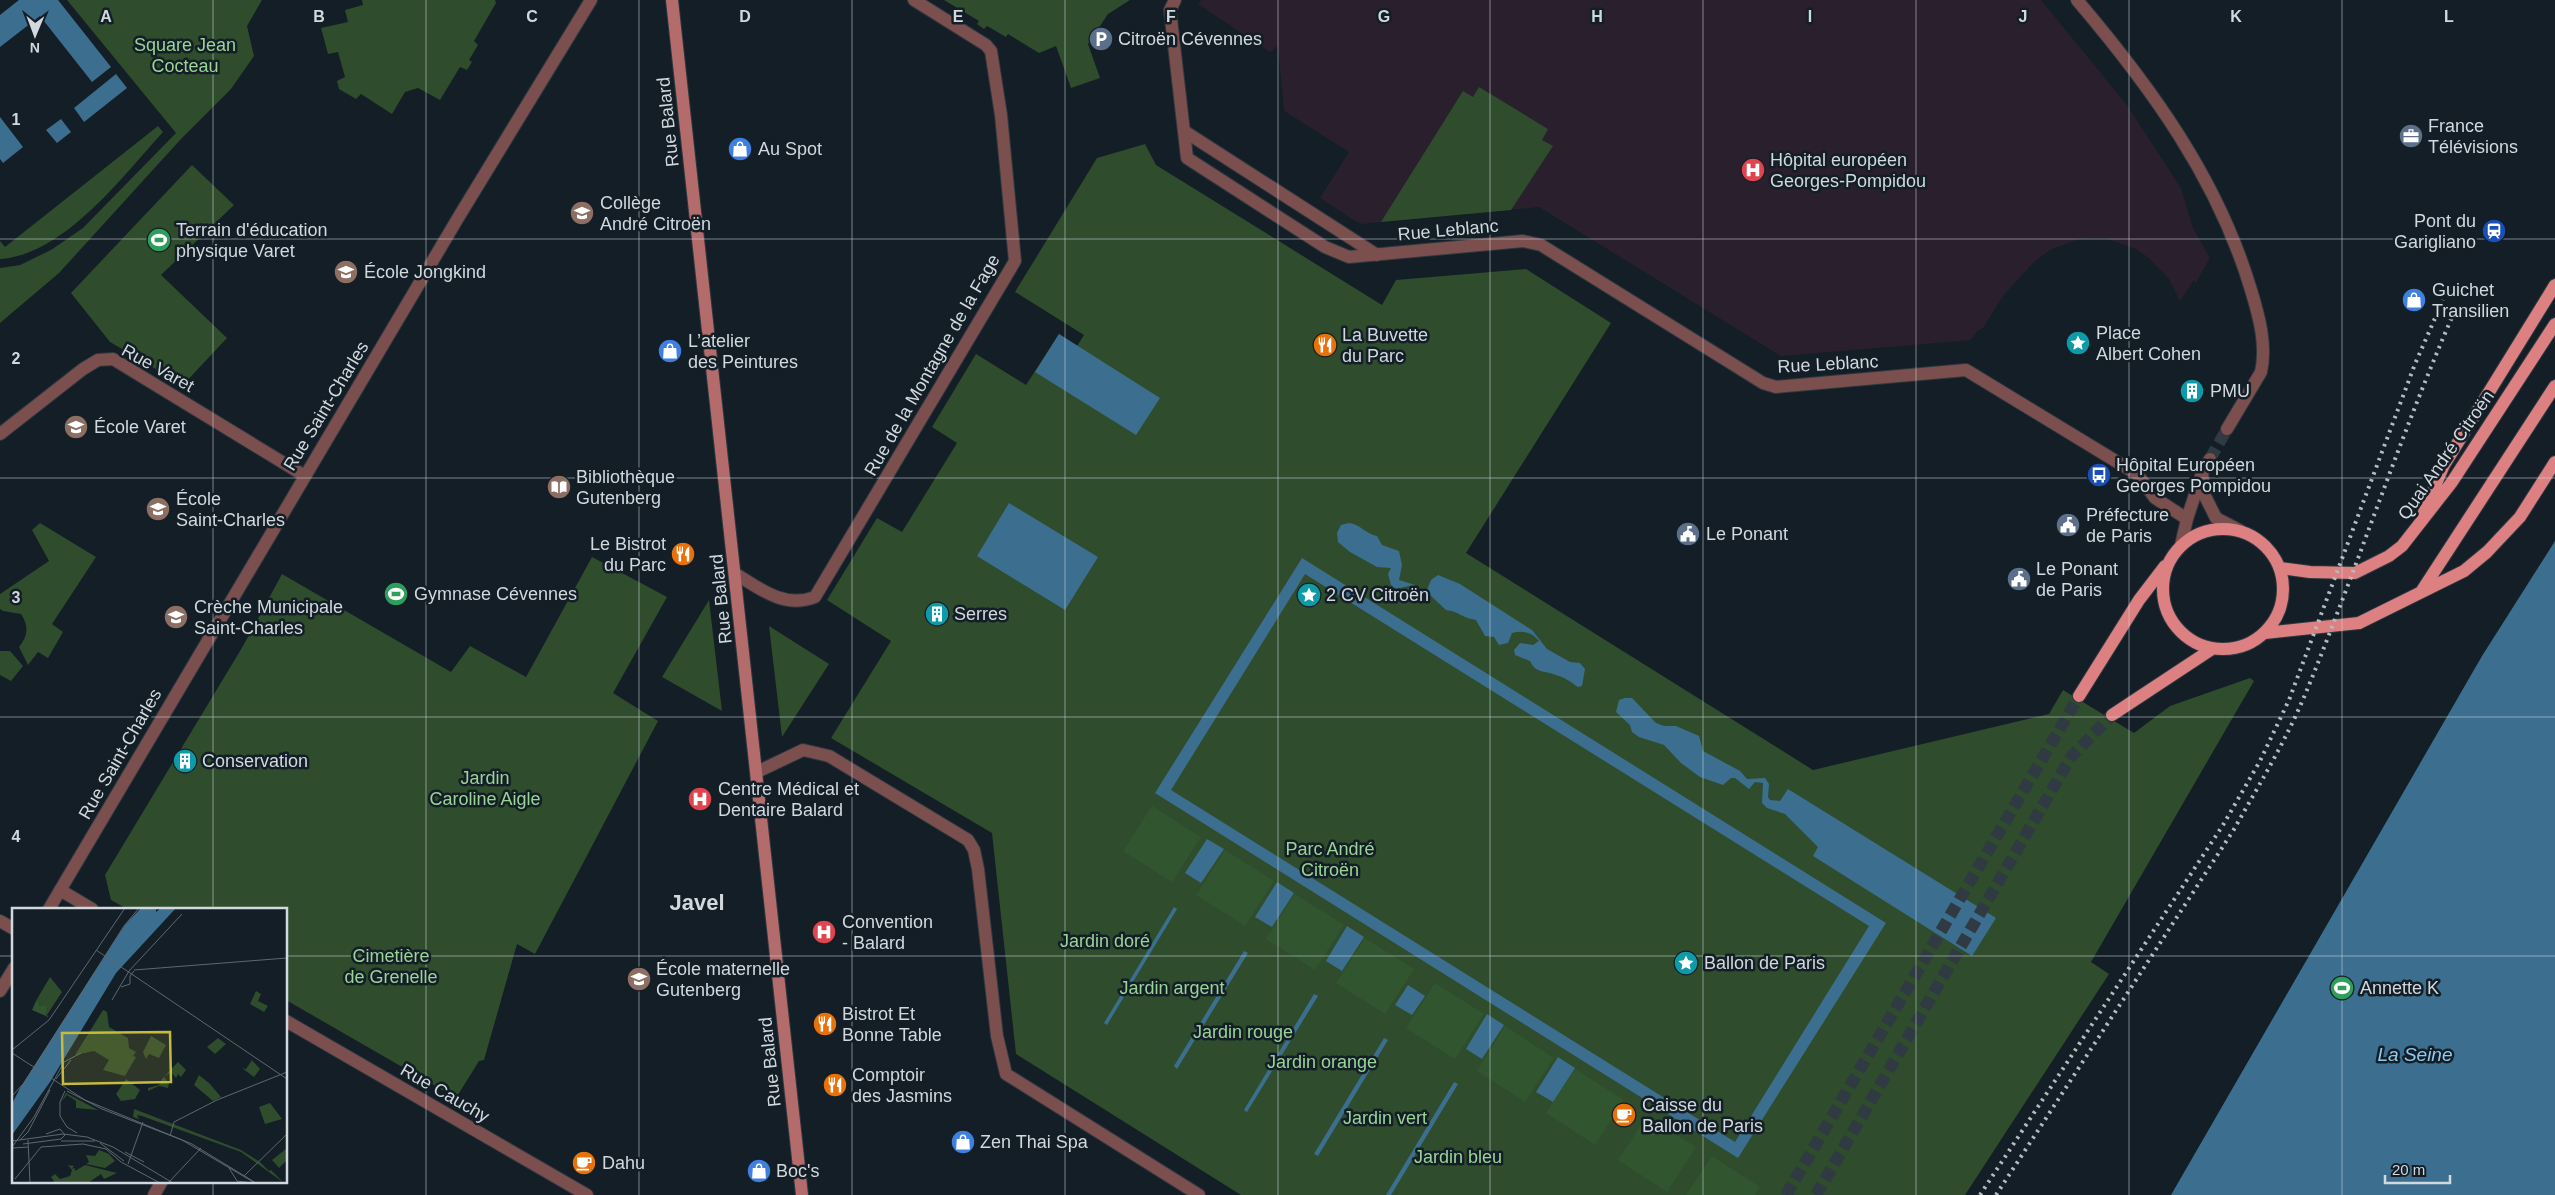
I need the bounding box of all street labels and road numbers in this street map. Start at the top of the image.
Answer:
street label: Rue Balard [653,76,683,168]
street label: Rue Leblanc [1397,216,1499,244]
street label: Rue de la Montagne de la Fage [860,251,1004,479]
street label: Rue Saint-Charles [280,338,372,474]
street label: Rue Varet [118,340,198,396]
street label: Rue Leblanc [1777,351,1879,377]
street label: Quai André Citroën [2394,387,2498,523]
street label: Rue Balard [706,553,736,645]
street label: Rue Saint-Charles [75,685,165,823]
street label: Rue Balard [755,1016,785,1108]
street label: Rue Cauchy [397,1060,493,1126]

